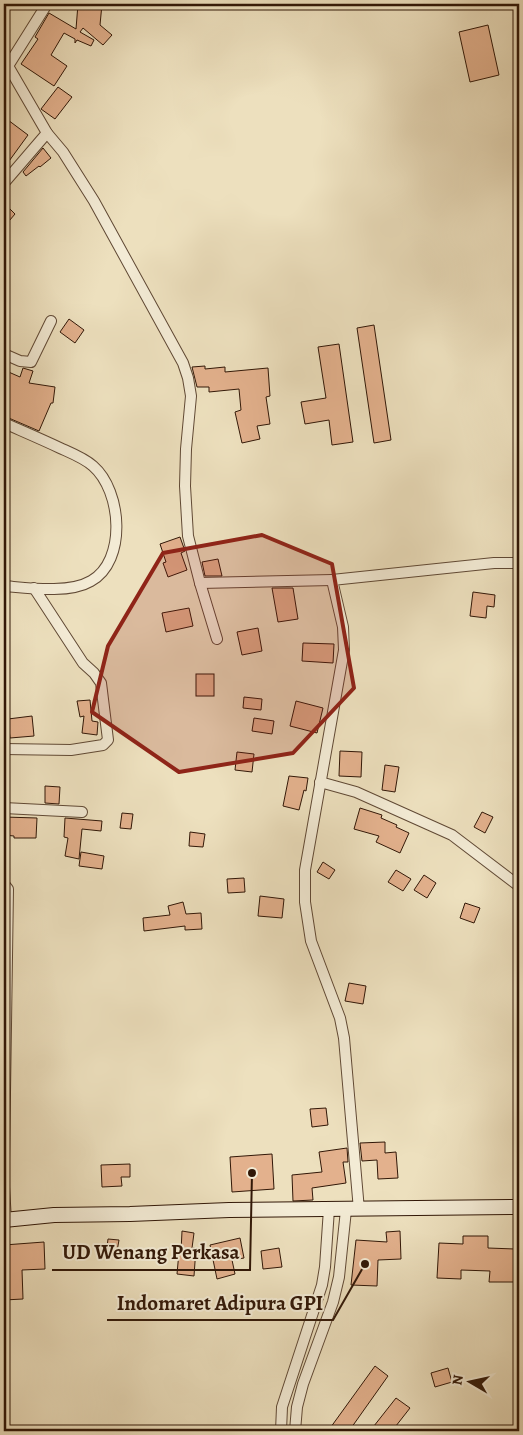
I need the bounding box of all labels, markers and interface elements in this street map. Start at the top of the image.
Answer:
callout: UD Wenang Perkasa [52,1234,250,1270]
text: UD Wenang Perkasa [62,1238,241,1266]
callout: Indomaret Adipura GPI [107,1284,333,1320]
text: Indomaret Adipura GPI [117,1289,323,1317]
north arrow [446,1358,496,1408]
text: N [447,1374,468,1387]

